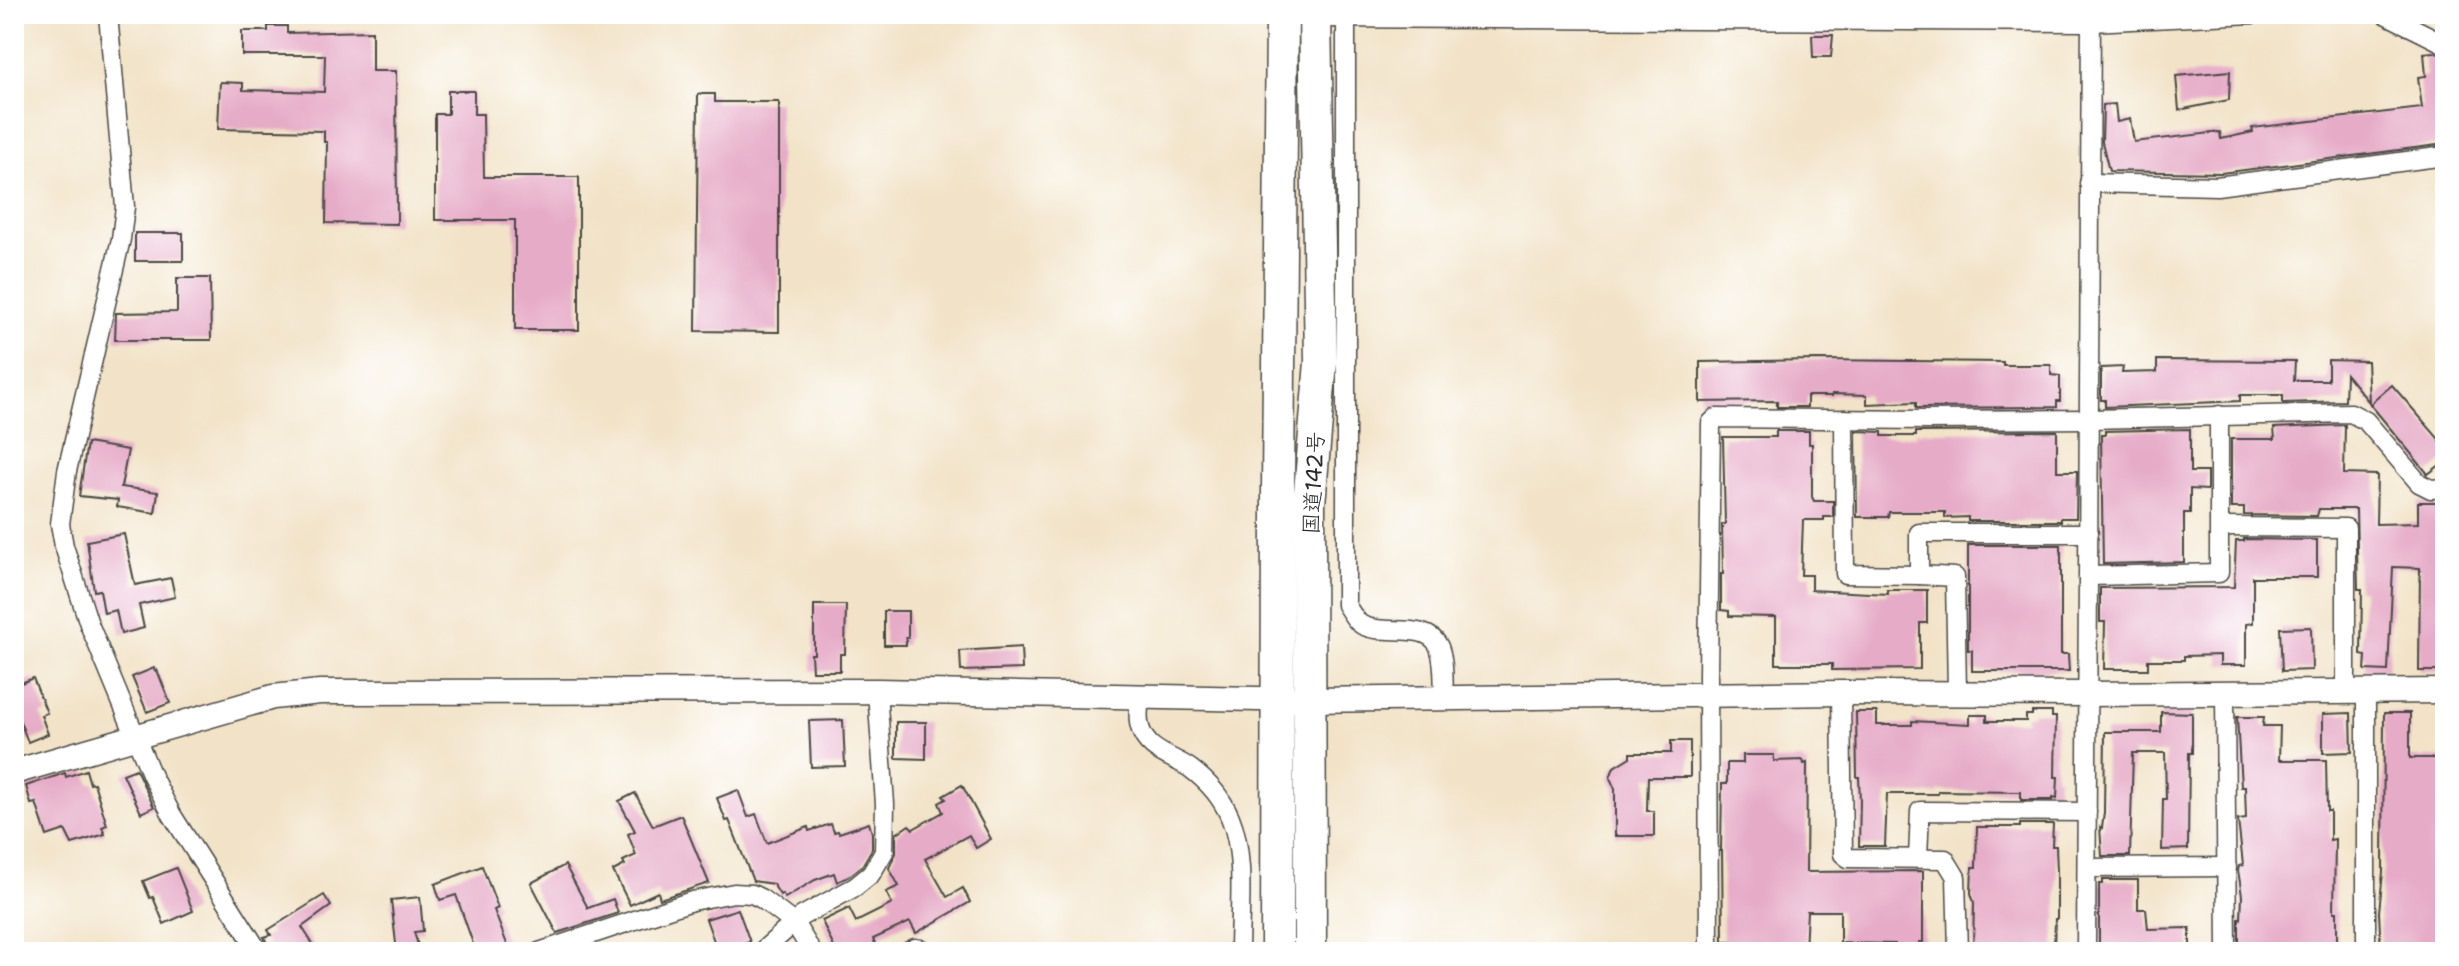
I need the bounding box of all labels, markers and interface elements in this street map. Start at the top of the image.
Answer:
street label: 国道142号 [1296,431,1331,535]

